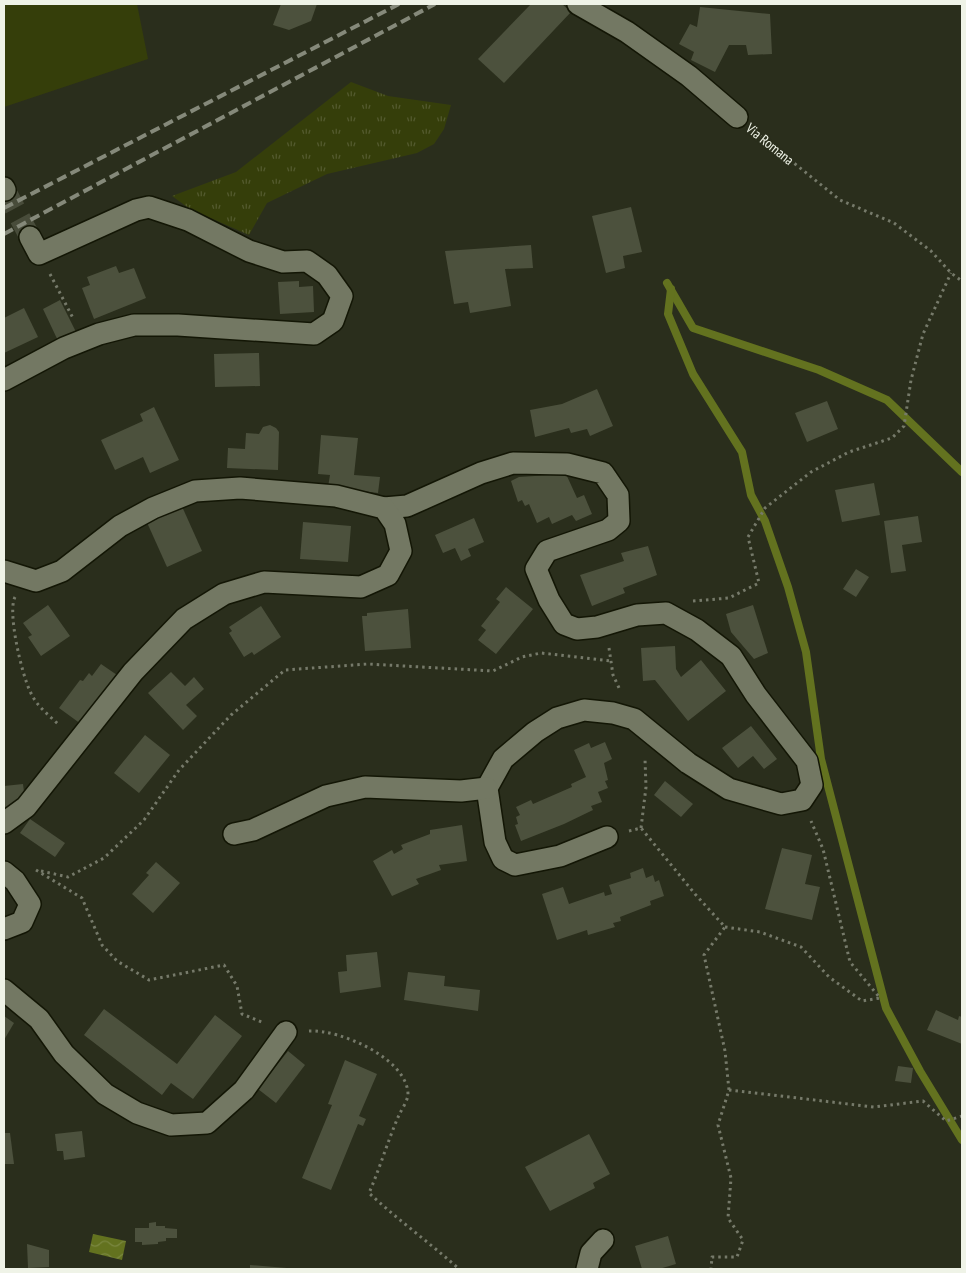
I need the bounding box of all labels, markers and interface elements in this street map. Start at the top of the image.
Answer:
street label: Via Romana [741,119,798,169]

